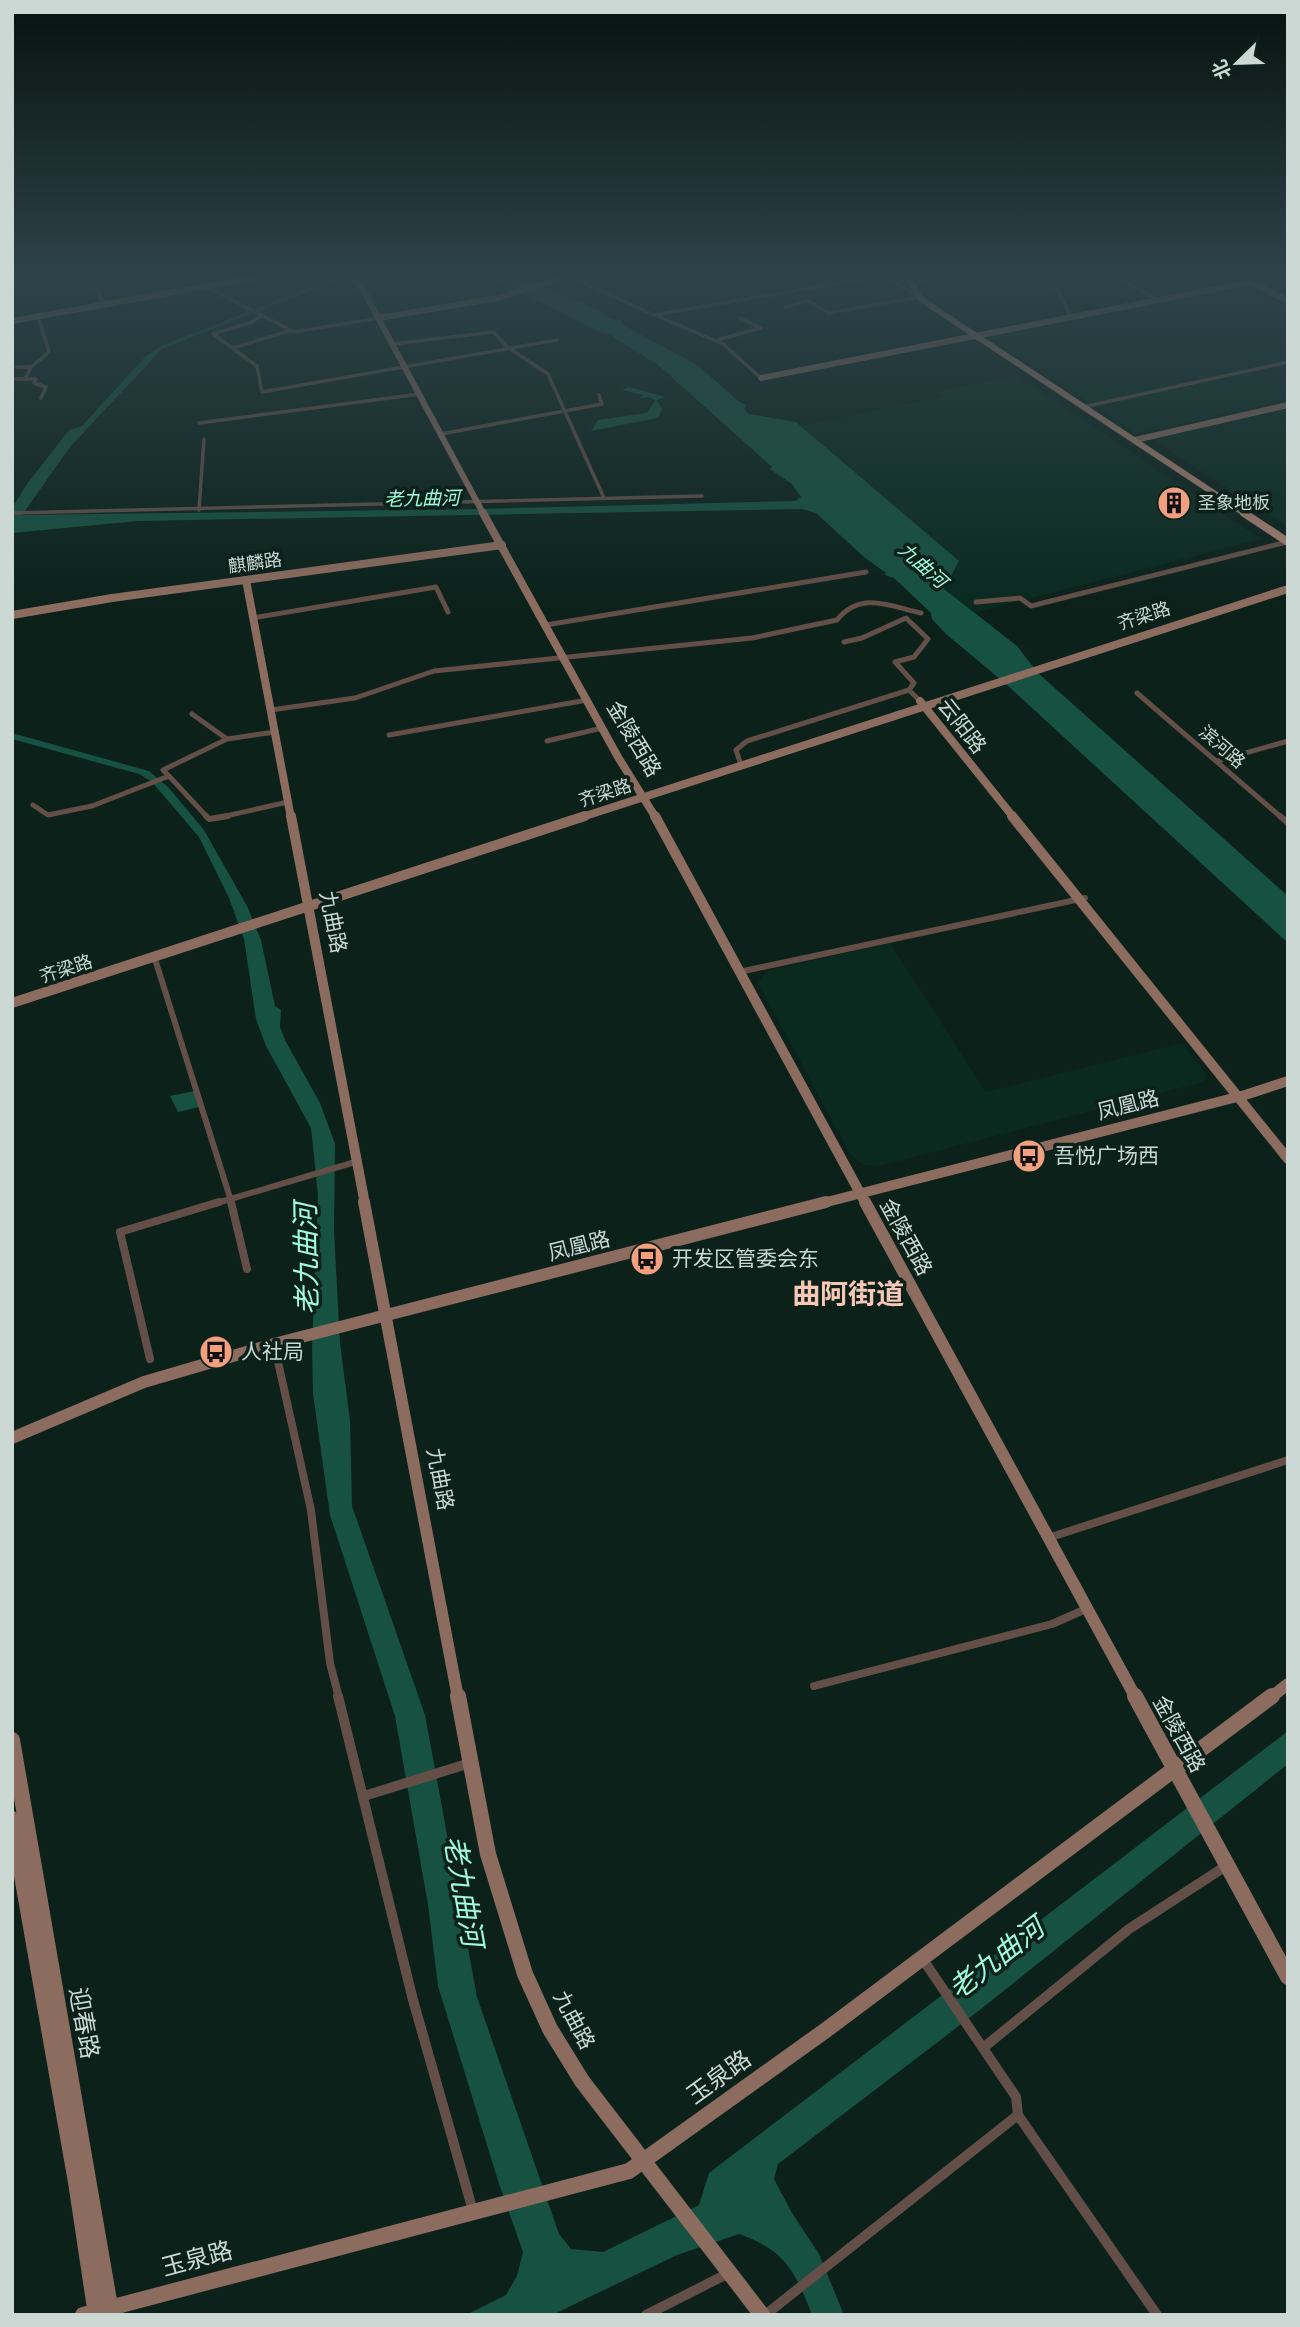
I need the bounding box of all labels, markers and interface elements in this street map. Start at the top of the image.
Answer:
north arrow [1202,28,1272,98]
text: 北 [1208,55,1238,82]
building icon: 圣象地板 [1155,484,1193,522]
water label: 老九曲河 [384,487,464,513]
place label: 圣象地板 [1198,493,1270,516]
water label: 九曲河 [892,538,954,597]
street label: 麒麟路 [227,549,284,580]
street label: 齐梁路 [1115,598,1174,637]
street label: 云阳路 [931,694,991,760]
street label: 金陵西路 [600,697,666,783]
street label: 滨河路 [1193,722,1249,775]
street label: 齐梁路 [576,775,635,814]
street label: 九曲路 [312,889,351,956]
street label: 齐梁路 [37,951,96,990]
street label: 凤凰路 [1095,1086,1162,1127]
bus stop icon: 吾悦广场西 [1010,1137,1048,1175]
place label: 吾悦广场西 [1054,1144,1159,1171]
street label: 金陵西路 [873,1194,937,1281]
water label: 老九曲河 [290,1198,328,1315]
street label: 凤凰路 [546,1227,613,1268]
bus stop icon: 开发区管委会东 [628,1240,666,1278]
place label: 开发区管委会东 [672,1247,819,1274]
district label: 曲阿街道 [792,1279,904,1315]
bus stop icon: 人社局 [197,1333,235,1371]
place label: 人社局 [241,1340,304,1367]
street label: 九曲路 [419,1446,458,1513]
street label: 金陵西路 [1146,1691,1210,1778]
water label: 老九曲河 [434,1833,489,1955]
water label: 老九曲河 [943,1909,1057,2009]
street label: 迎春路 [61,1985,103,2061]
street label: 九曲路 [546,1987,599,2055]
street label: 玉泉路 [682,2045,758,2112]
street label: 玉泉路 [159,2237,236,2285]

